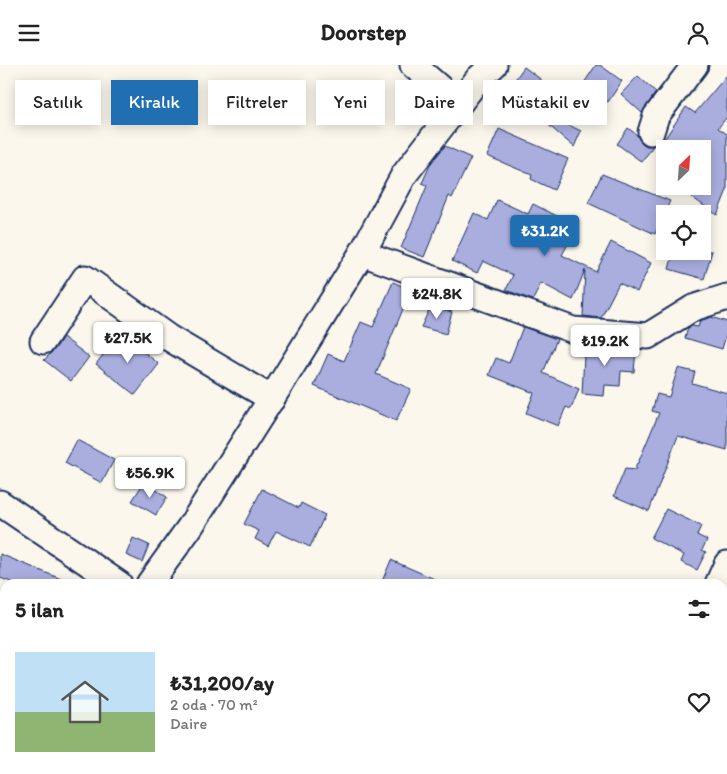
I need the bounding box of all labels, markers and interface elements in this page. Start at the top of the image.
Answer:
icon: menu [15,19,43,47]
text: Doorstep [320,19,407,46]
icon: person [684,19,712,47]
chip: Satılık [15,80,101,125]
chip: Kiralık [111,80,198,125]
chip: Filtreler [208,80,306,125]
chip: Yeni [316,80,385,125]
chip: Daire [395,80,473,125]
chip: Müstakil ev [483,80,607,125]
north arrow [656,140,711,195]
map controls [656,140,711,260]
button: locate [656,205,711,260]
pin: ₺31.2K [504,215,586,257]
text: ₺31.2K [521,221,569,240]
pin: ₺24.8K [396,277,478,320]
text: ₺24.8K [412,284,462,303]
pin: ₺27.5K [87,321,169,364]
pin: ₺19.2K [564,325,646,367]
text: ₺27.5K [104,328,152,347]
text: ₺19.2K [582,331,628,350]
pin: ₺56.9K [109,457,191,499]
text: ₺56.9K [126,463,174,482]
icon: filters [685,595,713,623]
text: 5 ilan [15,597,64,622]
text: ₺31,200/ay [170,670,274,695]
icon: home [55,672,115,732]
icon: heart [685,688,713,716]
text: 2 oda · 70 m² [170,695,258,714]
text: Daire [170,714,207,733]

